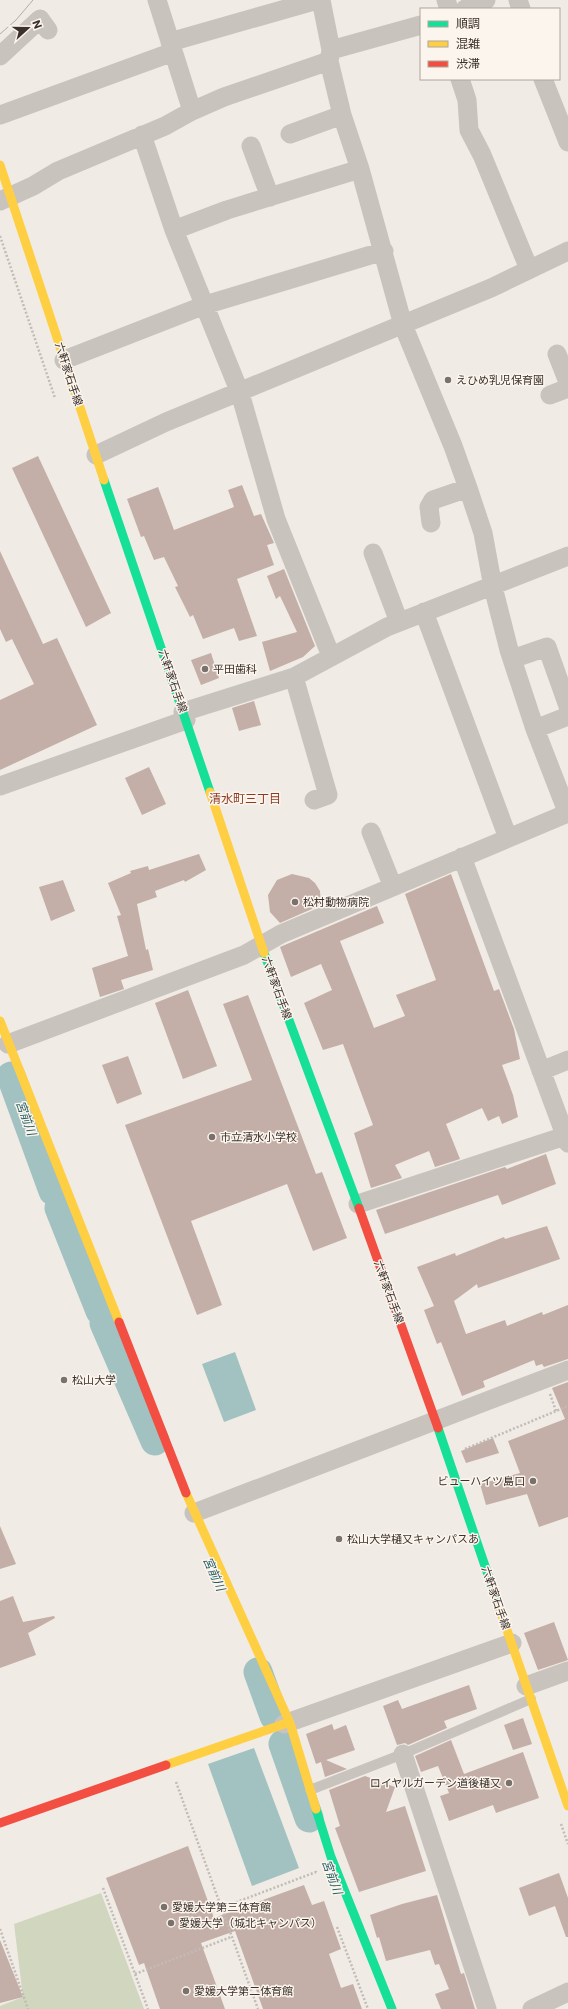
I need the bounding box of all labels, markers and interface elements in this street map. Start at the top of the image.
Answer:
north arrow [8,8,48,48]
legend [420,8,560,80]
text: 順調 [456,16,480,30]
text: N [30,18,45,30]
text: 混雑 [456,36,480,50]
text: 渋滞 [456,56,480,70]
street label: 六軒家石手線 [53,340,86,407]
place label: えひめ乳児保育園 [456,373,544,386]
marker: えひめ乳児保育園 [443,375,453,385]
street label: 六軒家石手線 [157,648,190,714]
place label: 平田歯科 [213,662,257,675]
marker: 平田歯科 [200,664,210,674]
district label: 清水町三丁目 [209,791,281,805]
place label: 松村動物病院 [303,895,369,908]
marker: 松村動物病院 [290,897,300,907]
street label: 六軒家石手線 [260,955,295,1021]
water label: 宮前川 [14,1098,40,1139]
place label: 市立清水小学校 [220,1130,297,1143]
marker: 市立清水小学校 [207,1132,217,1142]
street label: 六軒家石手線 [372,1259,407,1325]
place label: 松山大学 [72,1373,116,1386]
marker: 松山大学 [59,1375,69,1385]
place label: ビューハイツ島口 [437,1474,525,1487]
marker: ビューハイツ島口 [528,1476,538,1486]
place label: 松山大学樋又キャンパスあ [347,1532,479,1545]
marker: 松山大学樋又キャンパスあ [334,1534,344,1544]
water label: 宮前川 [201,1554,229,1595]
street label: 六軒家石手線 [480,1565,513,1631]
place label: ロイヤルガーデン道後樋又 [370,1776,501,1789]
marker: ロイヤルガーデン道後樋又 [504,1778,514,1788]
water label: 宮前川 [320,1857,346,1898]
place label: 愛媛大学第三体育館 [172,1900,271,1913]
marker: 愛媛大学第三体育館 [159,1902,169,1912]
place label: 愛媛大学（城北キャンパス） [179,1916,322,1929]
marker: 愛媛大学（城北キャンパス） [166,1918,176,1928]
place label: 愛媛大学第二体育館 [194,1984,293,1997]
marker: 愛媛大学第二体育館 [181,1986,191,1996]

